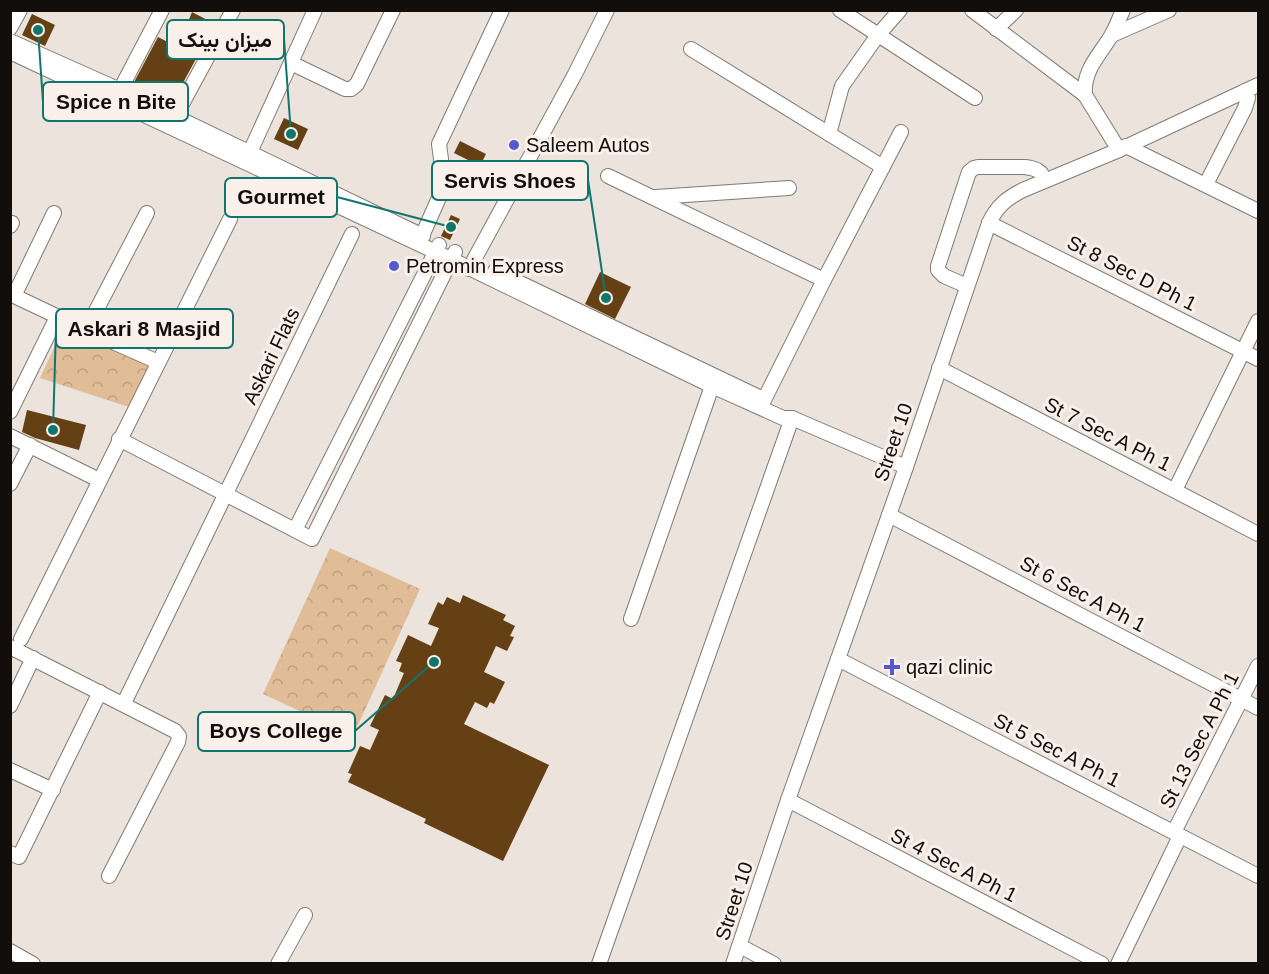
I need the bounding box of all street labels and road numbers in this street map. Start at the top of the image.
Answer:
street label: St 8 Sec D Ph 1 [1064,231,1200,315]
street label: Askari Flats [238,304,304,408]
street label: St 7 Sec A Ph 1 [1041,393,1175,475]
street label: Street 10 [869,400,917,484]
street label: St 6 Sec A Ph 1 [1016,552,1150,636]
street label: St 13 Sec A Ph 1 [1155,668,1243,812]
street label: St 5 Sec A Ph 1 [990,709,1124,791]
street label: St 4 Sec A Ph 1 [887,824,1021,906]
street label: Street 10 [711,859,757,943]

